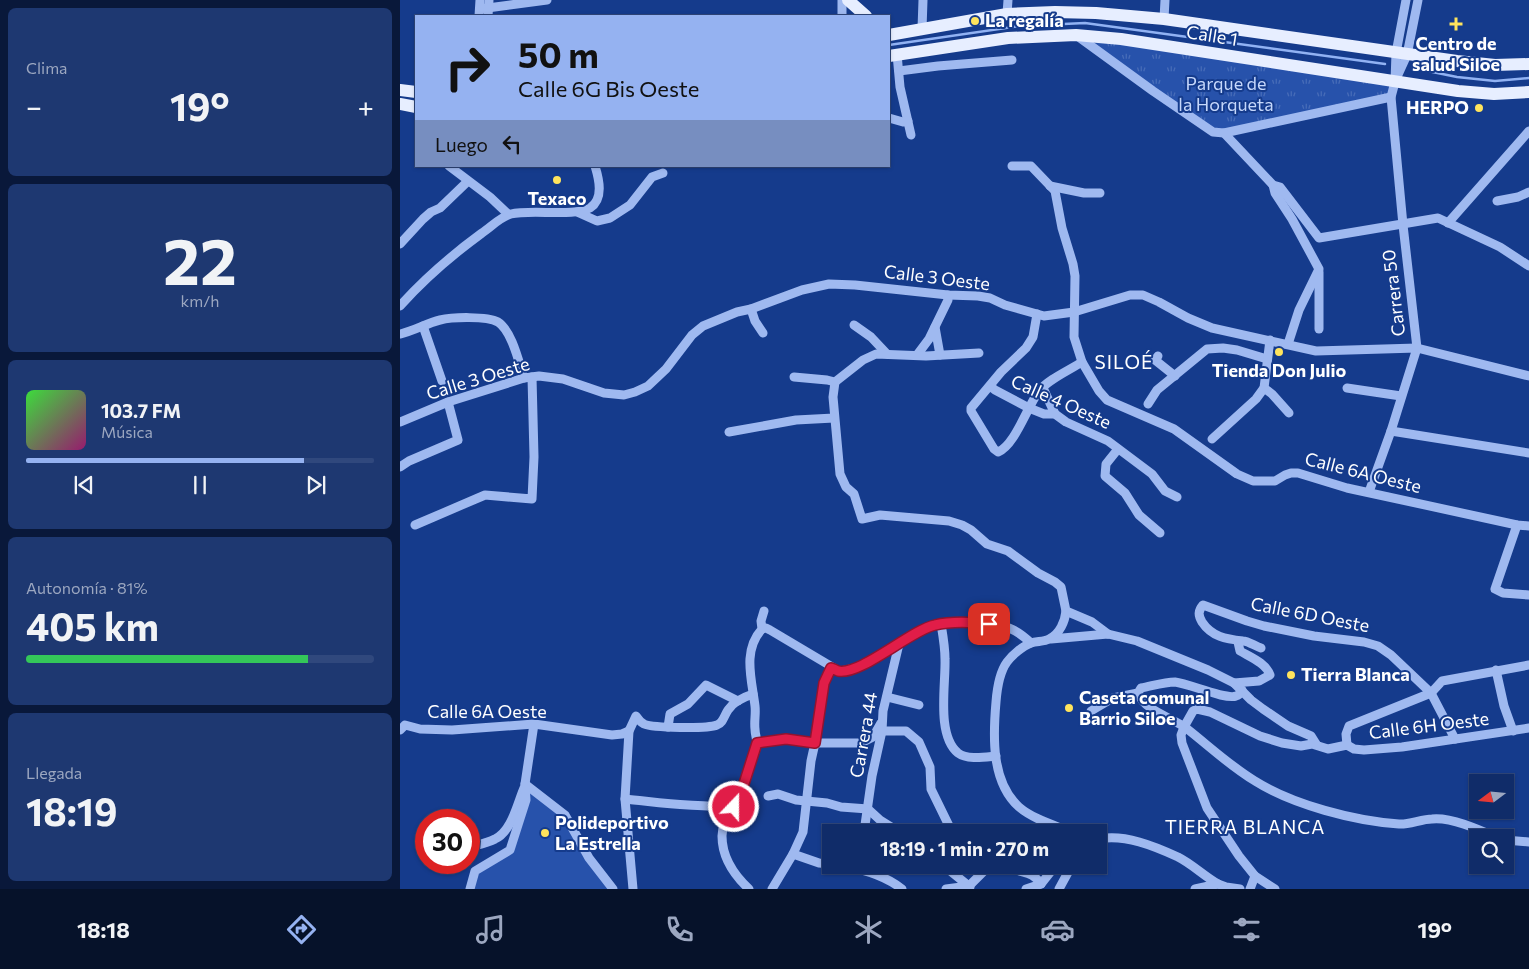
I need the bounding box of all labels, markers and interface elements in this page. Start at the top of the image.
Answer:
place label: La regalía [985,9,1064,31]
marker: La regalía [969,15,981,27]
marker: Centro de salud Siloe [1449,17,1463,31]
street label: Calle 1 [1185,20,1239,50]
text: 50 m [518,32,599,75]
place label: Centro de salud Siloe [1412,32,1500,75]
icon: right [435,35,500,100]
text: Clima [26,58,67,77]
park label: Parque de la Horqueta [1178,72,1274,115]
text: Calle 6G Bis Oeste [518,75,699,102]
text: 19° [170,82,230,129]
text: − [26,89,42,123]
text: + [358,89,374,123]
place label: HERPO [1406,96,1469,118]
marker: HERPO [1473,102,1485,114]
icon: left [498,130,526,158]
text: Luego [435,133,488,156]
marker: Texaco [551,174,563,186]
place label: Texaco [528,187,587,209]
text: 22 [163,219,237,298]
street label: Carrera 50 [1377,248,1409,338]
street label: Calle 3 Oeste [883,260,991,294]
text: km/h [181,291,219,310]
marker: Tienda Don Julio [1273,346,1285,358]
district label: SILOÉ [1095,350,1153,373]
street label: Calle 3 Oeste [424,352,532,404]
place label: Tienda Don Julio [1212,359,1346,381]
street label: Calle 4 Oeste [1008,369,1115,433]
text: 103.7 FM [101,399,181,422]
text: Música [101,422,153,441]
street label: Calle 6A Oeste [1303,447,1424,497]
icon: previous [70,471,98,499]
icon: pause [186,471,214,499]
icon: next [302,471,330,499]
text: Autonomía · 81% [26,578,148,597]
street label: Calle 6D Oeste [1249,592,1371,636]
text: 405 km [26,602,159,649]
pin [968,603,1010,645]
icon: arrive [975,610,1003,638]
place label: Tierra Blanca [1301,663,1410,685]
marker: Tierra Blanca [1285,669,1297,681]
place label: Caseta comunal Barrio Siloe [1079,686,1209,729]
street label: Carrera 44 [845,690,881,779]
street label: Calle 6A Oeste [427,700,547,722]
marker: Caseta comunal Barrio Siloe [1063,702,1075,714]
street label: Calle 6H Oeste [1368,707,1490,743]
text: Llegada [26,763,82,782]
north arrow [1469,774,1514,819]
map controls [1469,774,1514,874]
position arrow [707,780,759,832]
text: 18:19 [26,787,117,834]
speed limit sign: 30 [415,809,480,874]
place label: Polideportivo La Estrella [555,811,669,854]
district label: TIERRA BLANCA [1165,815,1325,838]
marker: Polideportivo La Estrella [539,827,551,839]
button: search [1469,829,1514,874]
text: 18:19 · 1 min · 270 m [880,837,1049,860]
icon: directions [284,912,319,947]
icon: music [473,912,508,947]
icon: phone [662,912,697,947]
icon: climate [851,912,886,947]
icon: car [1040,912,1075,947]
icon: filters [1229,912,1264,947]
text: 18:18 [77,916,130,943]
text: 19° [1417,916,1452,943]

